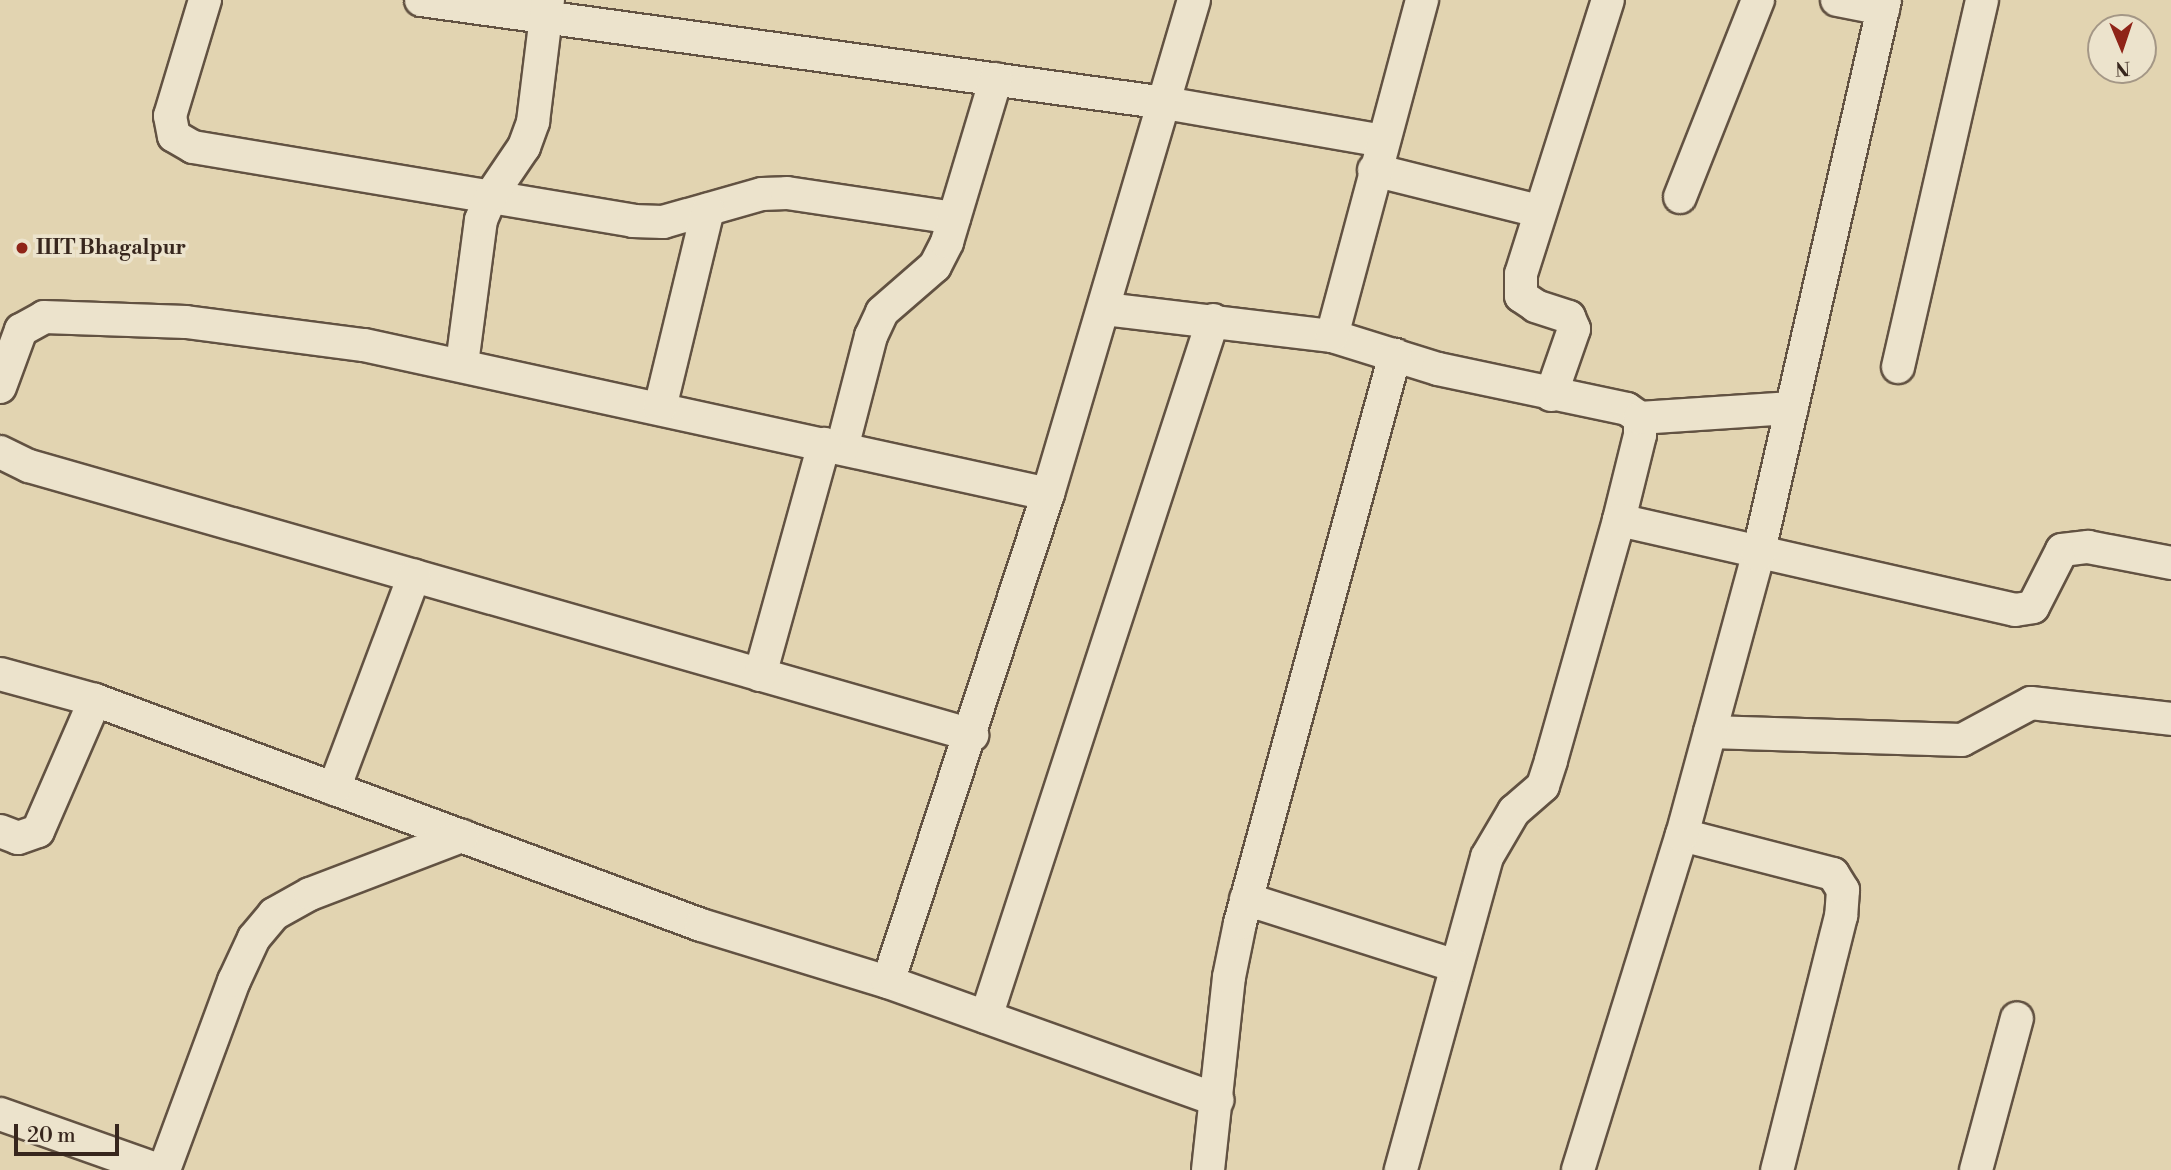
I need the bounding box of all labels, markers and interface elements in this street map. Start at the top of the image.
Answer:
north arrow [2087,14,2157,84]
text: N [2115,56,2131,80]
place label: IIIT Bhagalpur [36,235,186,261]
marker: IIIT Bhagalpur [14,240,30,256]
scale bar [18,1110,122,1154]
text: 20 m [27,1123,76,1149]

